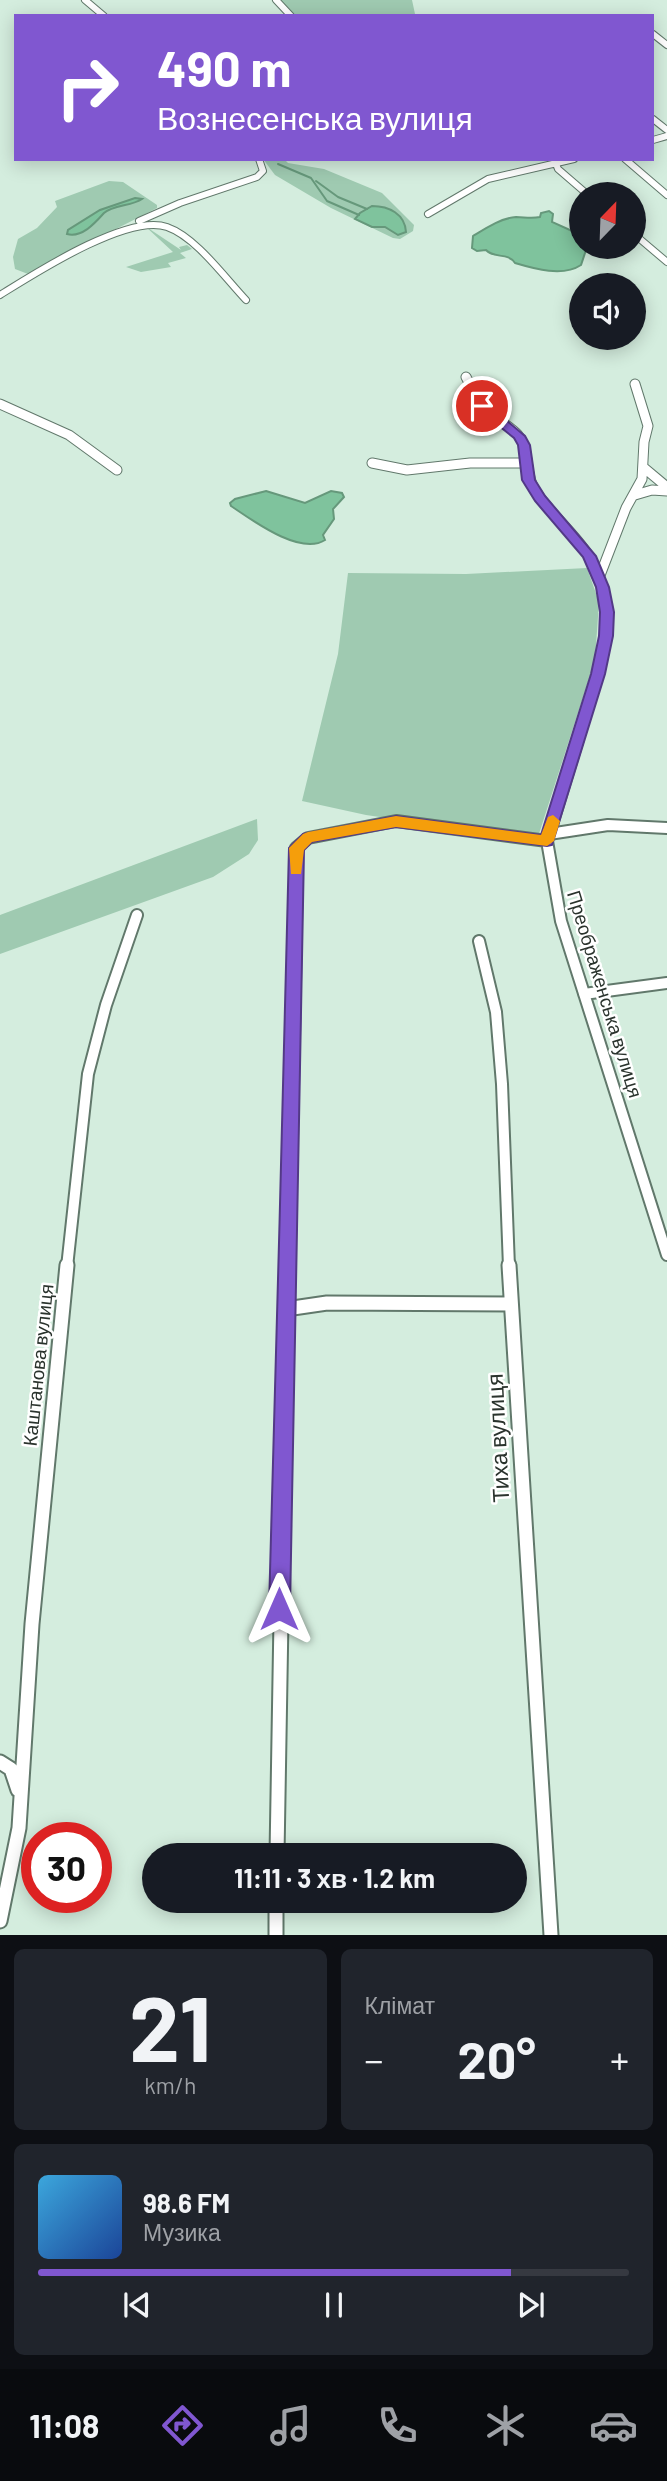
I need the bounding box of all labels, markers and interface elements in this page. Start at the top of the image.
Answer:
text: 490 m [157,38,291,97]
icon: right [42,42,133,133]
text: Вознесенська вулиця [157,98,473,136]
north arrow [569,182,646,259]
map controls [569,182,646,350]
button: sound [569,273,646,350]
pin [452,376,512,436]
icon: arrive [463,387,501,425]
street label: Преображенська вулиця [563,888,648,1100]
street label: Каштанова вулиця [18,1283,57,1447]
street label: Тиха вулиця [480,1373,514,1503]
position arrow [242,1572,316,1646]
speed limit sign: 30 [21,1822,112,1913]
text: 11:11 · 3 хв · 1.2 km [234,1862,435,1893]
text: 21 [129,1971,212,2080]
text: Клімат [365,1991,435,2019]
text: 20° [458,2027,536,2089]
text: − [365,2036,384,2082]
text: + [610,2036,629,2082]
text: km/h [144,2071,196,2099]
text: 98.6 FM [143,2187,230,2218]
text: Музика [143,2218,221,2246]
icon: previous [118,2286,156,2324]
icon: pause [315,2286,353,2324]
icon: next [512,2286,550,2324]
icon: directions [158,2401,207,2450]
icon: music [266,2401,315,2450]
icon: phone [373,2401,422,2450]
icon: climate [481,2401,530,2450]
icon: car [589,2401,638,2450]
text: 11:08 [29,2406,99,2444]

